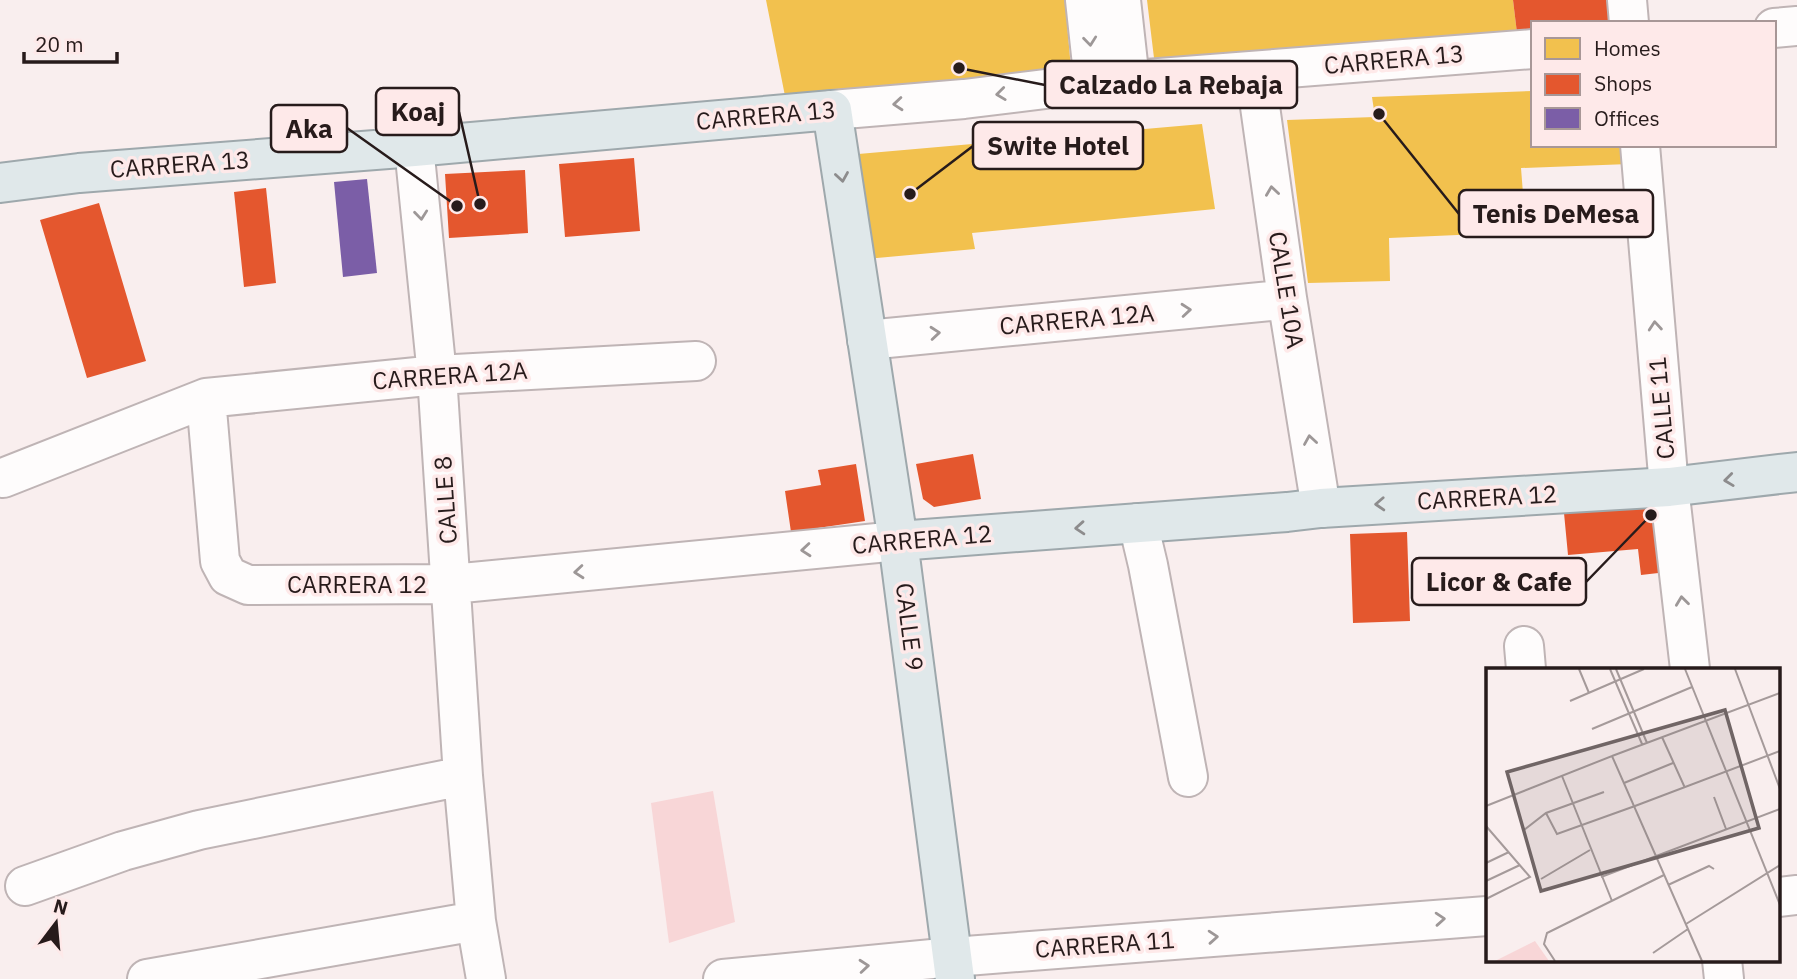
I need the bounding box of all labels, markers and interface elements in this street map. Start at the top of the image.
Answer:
scale bar [24,21,117,65]
legend [1531,21,1776,147]
text: 20 m [35,30,84,58]
text: Homes [1594,34,1661,62]
one-way arrow [1082,36,1097,47]
street label: CARRERA 13 [1323,37,1465,81]
callout: Calzado La Rebaja [1045,61,1297,108]
text: Calzado La Rebaja [1059,67,1283,101]
text: Shops [1594,69,1652,97]
one-way arrow [995,87,1007,102]
callout: Koaj [376,88,459,135]
street label: CARRERA 13 [695,93,837,137]
text: Koaj [391,94,445,128]
one-way arrow [892,96,903,111]
text: Offices [1594,104,1660,132]
callout: Aka [271,105,347,152]
text: Aka [285,111,333,145]
callout: Swite Hotel [973,122,1143,169]
text: Swite Hotel [987,128,1129,162]
street label: CARRERA 13 [109,143,251,185]
one-way arrow [834,172,849,183]
one-way arrow [1265,185,1280,197]
callout: Tenis DeMesa [1459,190,1653,237]
text: Tenis DeMesa [1473,196,1640,230]
one-way arrow [413,210,428,221]
street label: CALLE 10A [1262,229,1312,351]
street label: CARRERA 12A [998,296,1156,342]
one-way arrow [1180,302,1191,317]
one-way arrow [1648,320,1663,331]
one-way arrow [929,326,940,341]
street label: CARRERA 12A [371,354,529,396]
street label: CALLE 11 [1641,355,1681,461]
one-way arrow [1303,434,1318,446]
street label: CALLE 8 [426,455,464,545]
one-way arrow [1723,472,1735,487]
street label: CARRERA 12 [1416,477,1558,517]
one-way arrow [1374,496,1385,511]
street label: CARRERA 12 [851,517,993,561]
one-way arrow [1074,520,1085,535]
one-way arrow [800,542,811,557]
callout: Licor & Cafe [1412,558,1586,605]
one-way arrow [574,564,585,579]
text: Licor & Cafe [1426,564,1572,598]
street label: CARRERA 12 [287,568,427,600]
street label: CALLE 9 [889,581,931,673]
one-way arrow [1675,596,1690,607]
inset map [1486,668,1780,962]
north arrow [21,888,91,958]
text: N [51,893,71,920]
one-way arrow [1434,912,1445,927]
street label: CARRERA 11 [1034,923,1176,965]
one-way arrow [1208,930,1219,945]
one-way arrow [858,958,870,973]

